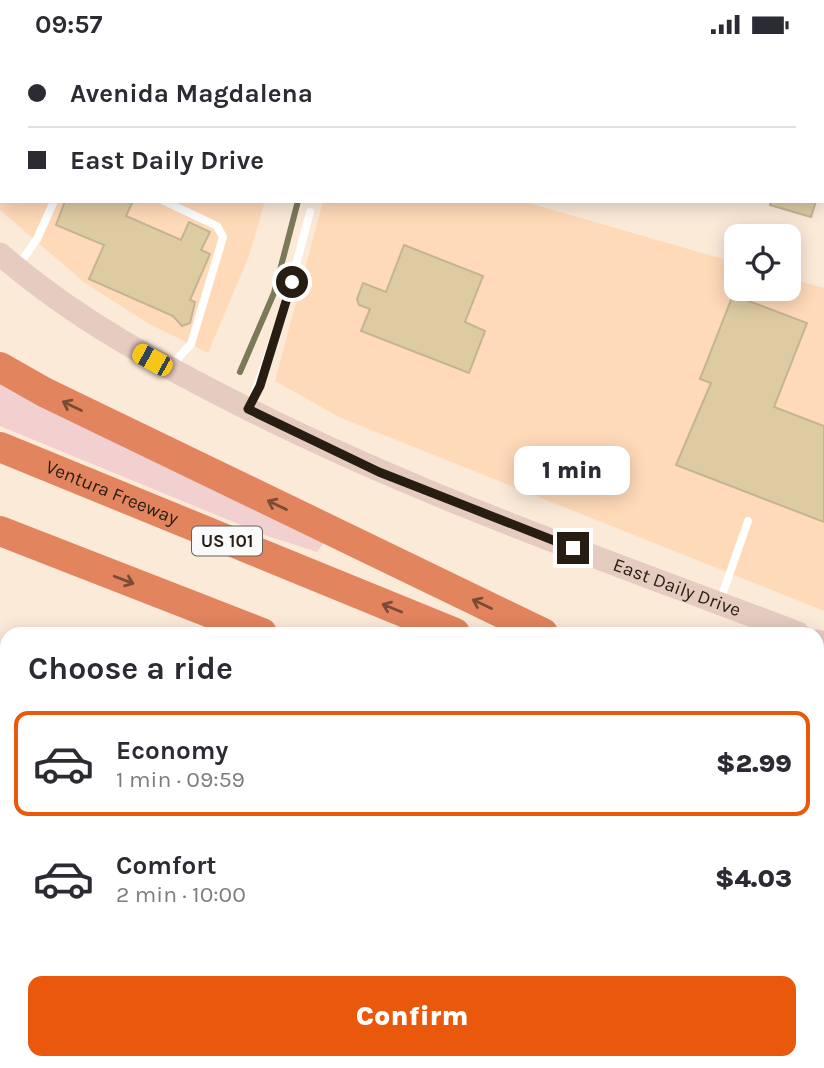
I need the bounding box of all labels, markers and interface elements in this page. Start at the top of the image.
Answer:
text: 09:57 [35,9,102,40]
text: Avenida Magdalena [70,78,313,109]
text: East Daily Drive [70,145,264,176]
map controls [724,224,801,301]
button: locate [724,224,801,301]
route start [276,266,308,298]
car [129,341,176,379]
one-way arrow [62,398,83,412]
callout: 1 min [515,447,631,496]
street label: Ventura Freeway [42,456,182,530]
text: 1 min [542,457,602,484]
one-way arrow [267,497,288,511]
road number: US 101 [192,527,262,555]
route end [557,532,589,564]
street label: East Daily Drive [610,554,744,621]
one-way arrow [113,575,135,588]
one-way arrow [472,596,493,610]
one-way arrow [381,600,403,613]
text: Choose a ride [28,650,233,687]
icon: car [32,732,95,795]
text: Economy [116,735,228,766]
text: $2.99 [716,748,792,779]
text: 1 min · 09:59 [116,766,245,793]
icon: car [32,847,95,910]
text: Comfort [116,850,217,881]
text: $4.03 [715,863,792,894]
text: 2 min · 10:00 [116,881,246,908]
button: Confirm [28,976,796,1056]

